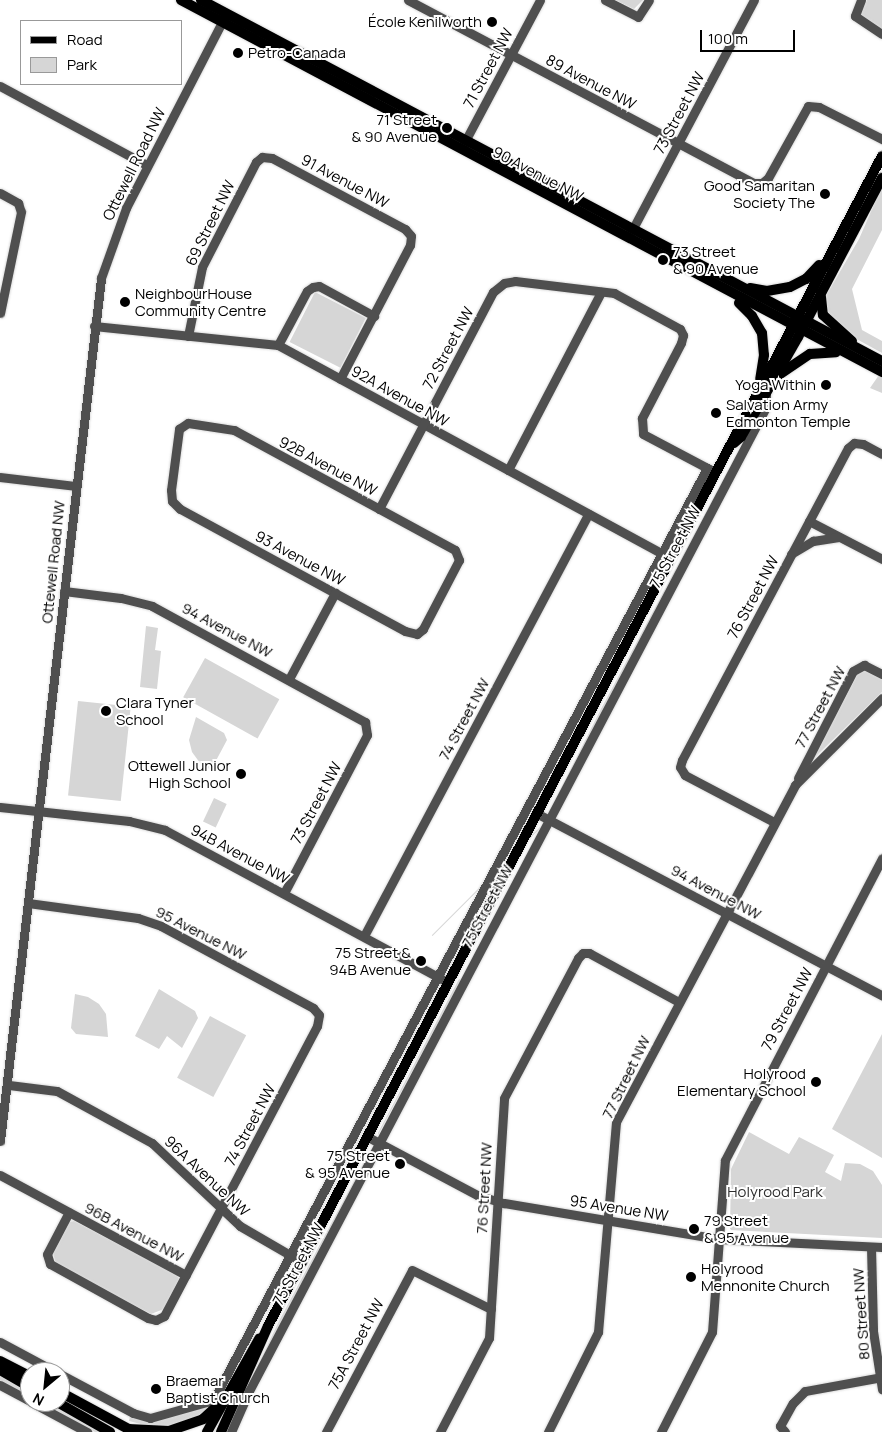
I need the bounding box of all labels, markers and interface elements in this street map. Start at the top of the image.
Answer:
place label: École Kenilworth [368,13,482,31]
marker: École Kenilworth [486,16,498,28]
legend [20,20,182,85]
scale bar [702,20,797,52]
street label: 71 Street NW [459,25,517,111]
text: 100 m [708,28,748,49]
text: Road [67,29,103,50]
place label: Petro-Canada [248,44,346,62]
marker: Petro-Canada [232,47,244,59]
street label: 89 Avenue NW [543,51,639,113]
text: Park [67,54,97,75]
street label: 73 Street NW [650,69,708,157]
street label: Ottewell Road NW [99,105,169,223]
place label: 71 Street & 90 Avenue [351,110,437,145]
marker: 71 Street & 90 Avenue [441,122,453,134]
street label: 90 Avenue NW [490,143,586,205]
street label: 91 Avenue NW [298,150,392,212]
place label: Good Samaritan Society The [704,176,815,211]
street label: 69 Street NW [182,177,238,269]
marker: Good Samaritan Society The [819,188,831,200]
place label: 73 Street & 90 Avenue [673,242,759,277]
marker: 73 Street & 90 Avenue [657,254,669,266]
place label: NeighbourHouse Community Centre [135,284,266,319]
marker: NeighbourHouse Community Centre [119,296,131,308]
street label: 72 Street NW [419,304,477,392]
street label: 92A Avenue NW [348,362,452,430]
place label: Yoga Within [735,376,816,394]
marker: Yoga Within [820,379,832,391]
place label: Salvation Army Edmonton Temple [726,395,851,430]
marker: Salvation Army Edmonton Temple [710,407,722,419]
street label: 92B Avenue NW [276,433,380,499]
street label: Ottewell Road NW [38,500,68,624]
street label: 75 Street NW [646,503,704,591]
street label: 93 Avenue NW [252,527,348,589]
street label: 76 Street NW [724,553,782,641]
street label: 94 Avenue NW [179,599,275,661]
street label: 77 Street NW [791,663,849,751]
street label: 74 Street NW [435,675,493,763]
place label: Clara Tyner School [116,693,194,728]
marker: Clara Tyner School [100,705,112,717]
place label: Ottewell Junior High School [128,756,231,791]
street label: 73 Street NW [287,759,345,847]
marker: Ottewell Junior High School [235,768,247,780]
street label: 94B Avenue NW [188,820,292,888]
street label: 94 Avenue NW [668,861,764,923]
street label: 75 Street NW [458,862,516,950]
street label: 95 Avenue NW [153,902,249,964]
place label: 75 Street & 94B Avenue [329,943,411,978]
marker: 75 Street & 94B Avenue [415,955,427,967]
street label: 79 Street NW [758,965,816,1053]
street label: 77 Street NW [598,1033,654,1121]
place label: Holyrood Elementary School [677,1064,806,1099]
marker: Holyrood Elementary School [810,1076,822,1088]
street label: 74 Street NW [221,1081,279,1169]
street label: 96A Avenue NW [161,1132,253,1220]
street label: 76 Street NW [473,1142,495,1234]
place label: 75 Street & 95 Avenue [305,1146,390,1181]
marker: 75 Street & 95 Avenue [394,1158,406,1170]
park label: Holyrood Park [727,1183,823,1201]
street label: 95 Avenue NW [568,1191,670,1225]
street label: 96B Avenue NW [81,1198,187,1266]
place label: 79 Street & 95 Avenue [704,1211,789,1246]
street label: 75 Street NW [269,1220,327,1308]
marker: 79 Street & 95 Avenue [688,1223,700,1235]
place label: Holyrood Mennonite Church [701,1259,830,1294]
street label: 80 Street NW [849,1267,873,1361]
marker: Holyrood Mennonite Church [685,1271,697,1283]
street label: 75A Street NW [325,1296,387,1392]
north arrow [20,1362,70,1412]
place label: Braemar Baptist Church [166,1371,270,1406]
marker: Braemar Baptist Church [150,1383,162,1395]
text: N [29,1389,47,1411]

